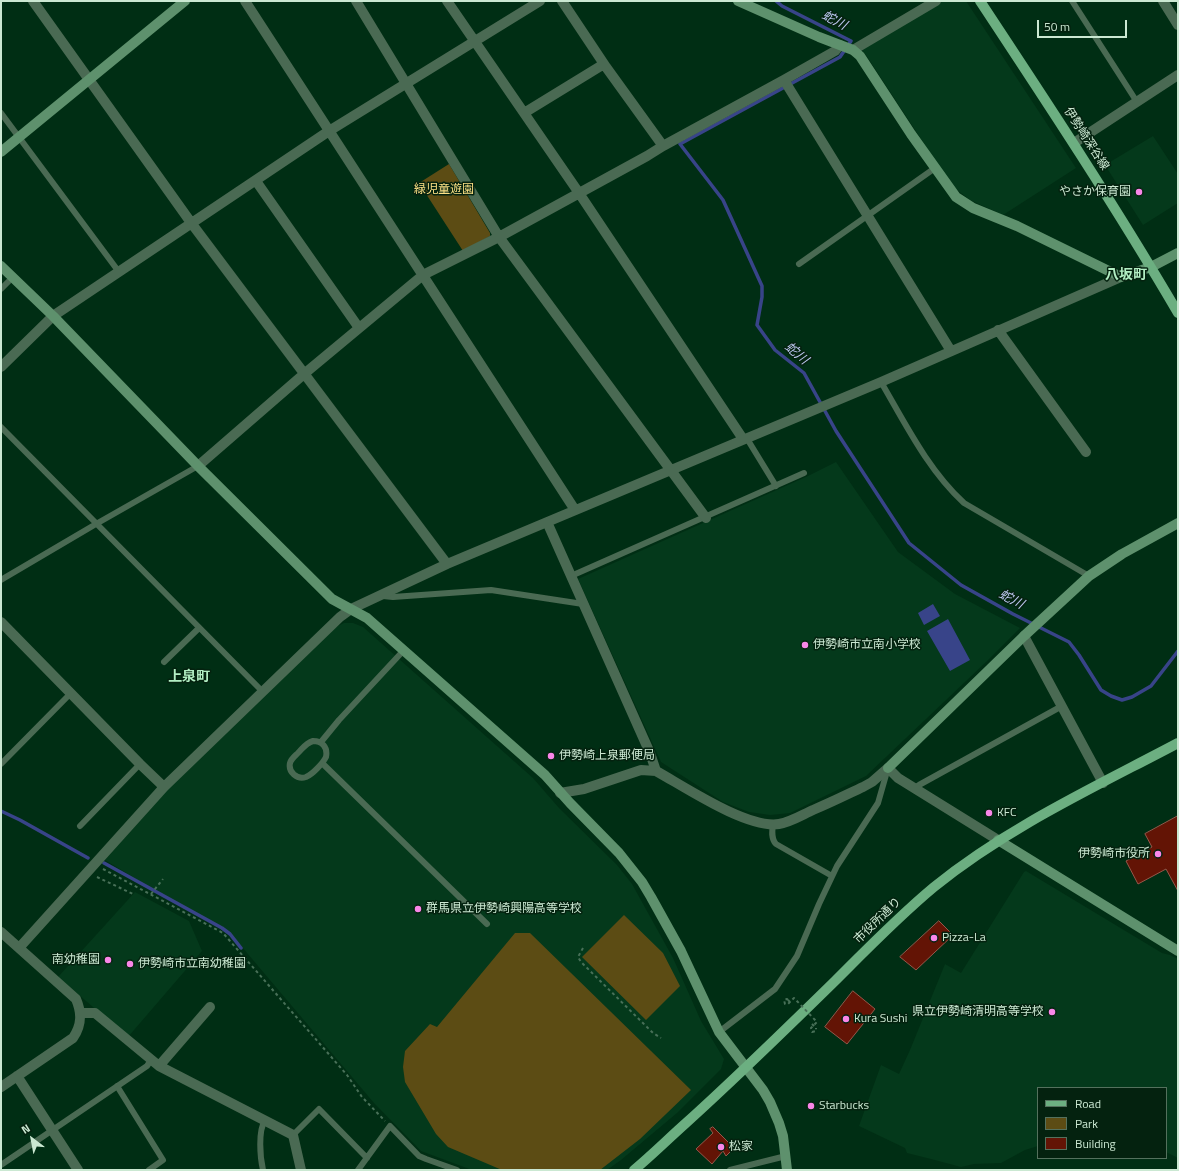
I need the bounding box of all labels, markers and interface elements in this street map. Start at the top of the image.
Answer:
water label: 蛇川 [819,8,849,34]
scale bar [1039,12,1129,38]
text: 50 m [1044,17,1070,36]
street label: 伊勢崎深谷線 [1060,105,1112,173]
park label: 緑児童遊園 [414,183,474,197]
place label: やさか保育園 [1059,185,1131,199]
marker: やさか保育園 [1134,187,1144,197]
district label: 八坂町 [1105,268,1147,284]
water label: 蛇川 [781,340,811,368]
water label: 蛇川 [996,587,1026,613]
place label: 伊勢崎市立南小学校 [813,638,921,652]
marker: 伊勢崎市立南小学校 [800,640,810,650]
district label: 上泉町 [168,670,210,686]
place label: 伊勢崎上泉郵便局 [559,749,655,763]
marker: 伊勢崎上泉郵便局 [546,751,556,761]
place label: KFC [997,806,1017,820]
marker: KFC [984,808,994,818]
place label: 伊勢崎市役所 [1078,847,1150,861]
marker: 伊勢崎市役所 [1153,849,1163,859]
street label: 市役所通り [851,895,905,947]
place label: 群馬県立伊勢崎興陽高等学校 [426,902,582,916]
marker: 群馬県立伊勢崎興陽高等学校 [413,904,423,914]
place label: Pizza-La [942,931,986,945]
marker: Pizza-La [929,933,939,943]
place label: 南幼稚園 [52,953,100,967]
marker: 南幼稚園 [103,955,113,965]
place label: 伊勢崎市立南幼稚園 [138,957,246,971]
marker: 伊勢崎市立南幼稚園 [125,959,135,969]
place label: 県立伊勢崎清明高等学校 [912,1005,1044,1019]
marker: 県立伊勢崎清明高等学校 [1047,1007,1057,1017]
place label: Kura Sushi [854,1012,907,1026]
marker: Kura Sushi [841,1014,851,1024]
legend [1037,1087,1167,1159]
text: Road [1075,1094,1101,1113]
place label: Starbucks [819,1099,869,1113]
marker: Starbucks [806,1101,816,1111]
text: Park [1075,1114,1098,1133]
north arrow [12,1119,52,1159]
text: N [18,1120,33,1138]
text: Building [1075,1134,1116,1153]
place label: 松家 [729,1140,753,1154]
marker: 松家 [716,1142,726,1152]

